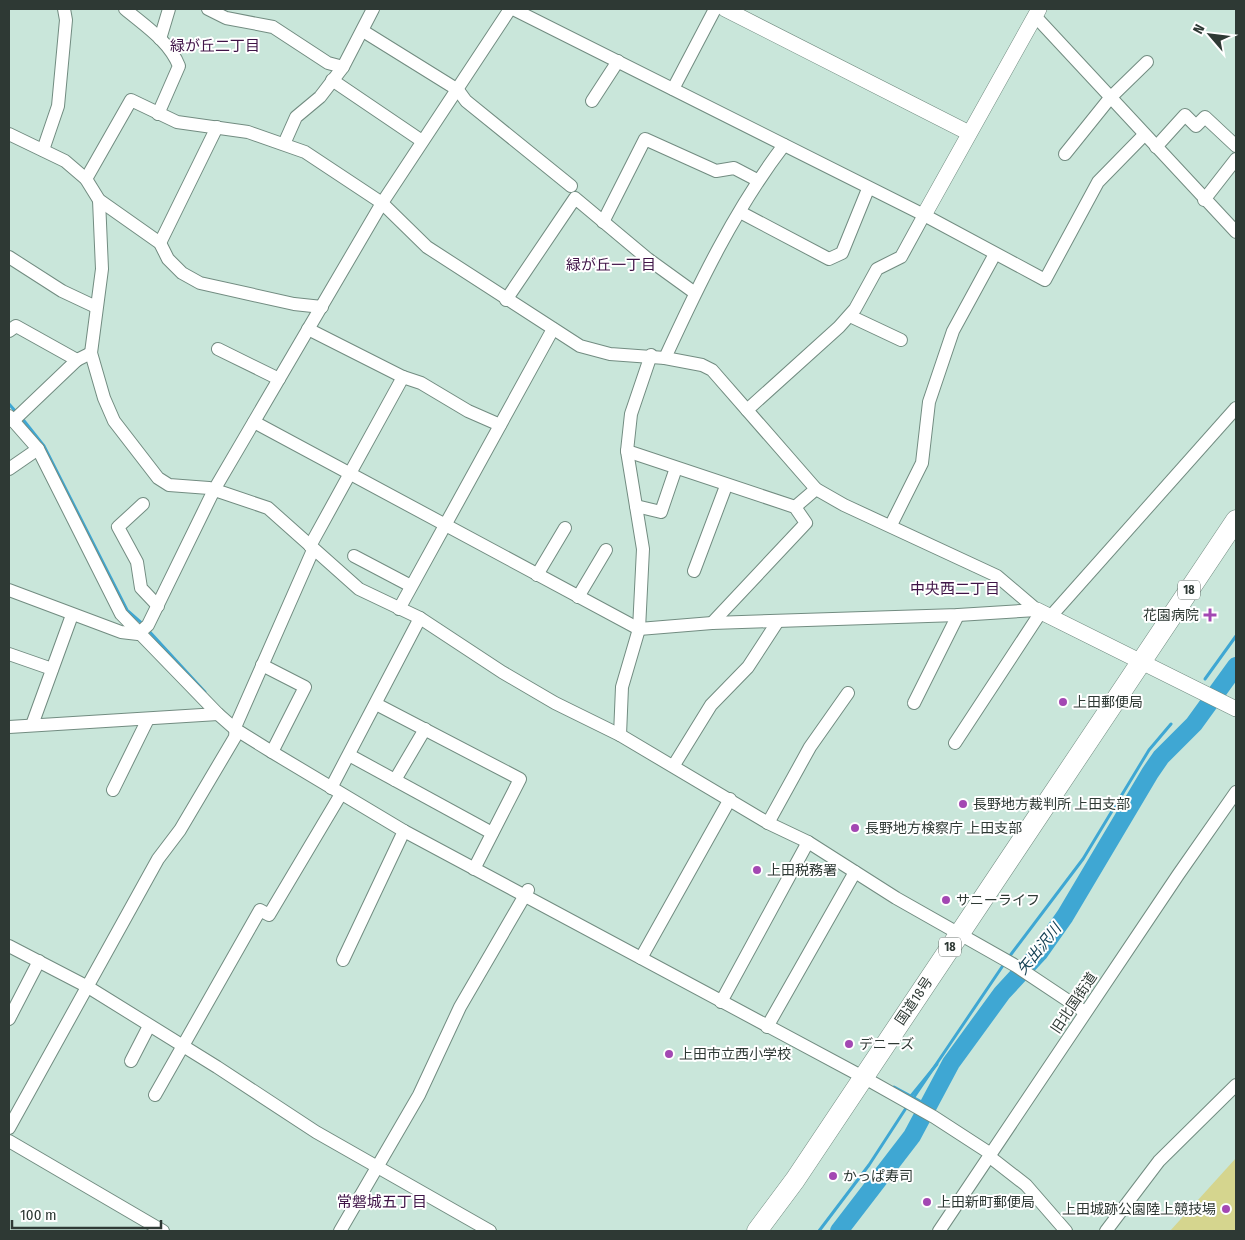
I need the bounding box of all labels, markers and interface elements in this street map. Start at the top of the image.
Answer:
north arrow [1185,10,1235,60]
text: N [1189,21,1208,37]
district label: 緑が丘二丁目 [170,37,260,55]
district label: 緑が丘一丁目 [566,256,656,274]
district label: 中央西二丁目 [910,580,1000,598]
road number: 18 [1178,580,1200,600]
place label: 花園病院 [1143,607,1199,624]
marker: 花園病院 [1203,608,1217,622]
place label: 上田郵便局 [1073,694,1143,711]
marker: 上田郵便局 [1057,696,1069,708]
place label: 長野地方裁判所 上田支部 [973,796,1130,813]
marker: 長野地方裁判所 上田支部 [957,798,969,810]
place label: 長野地方検察庁 上田支部 [865,820,1022,837]
marker: 長野地方検察庁 上田支部 [849,822,861,834]
place label: 上田税務署 [767,862,837,879]
marker: 上田税務署 [751,864,763,876]
place label: サニーライフ [956,892,1040,909]
marker: サニーライフ [940,894,952,906]
water label: 矢出沢川 [1013,918,1066,978]
road number: 18 [939,938,961,956]
street label: 旧北国街道 [1047,969,1101,1037]
street label: 国道18号 [892,974,936,1028]
place label: デニーズ [859,1036,914,1053]
marker: デニーズ [843,1038,855,1050]
place label: 上田市立西小学校 [679,1046,791,1063]
marker: 上田市立西小学校 [663,1048,675,1060]
place label: かっぱ寿司 [843,1168,913,1185]
marker: かっぱ寿司 [827,1170,839,1182]
district label: 常磐城五丁目 [337,1193,427,1211]
place label: 上田新町郵便局 [937,1194,1035,1211]
marker: 上田新町郵便局 [921,1196,933,1208]
scale bar [12,1198,161,1230]
place label: 上田城跡公園陸上競技場 [1062,1201,1216,1218]
marker: 上田城跡公園陸上競技場 [1220,1203,1232,1215]
text: 100 m [20,1206,57,1224]

